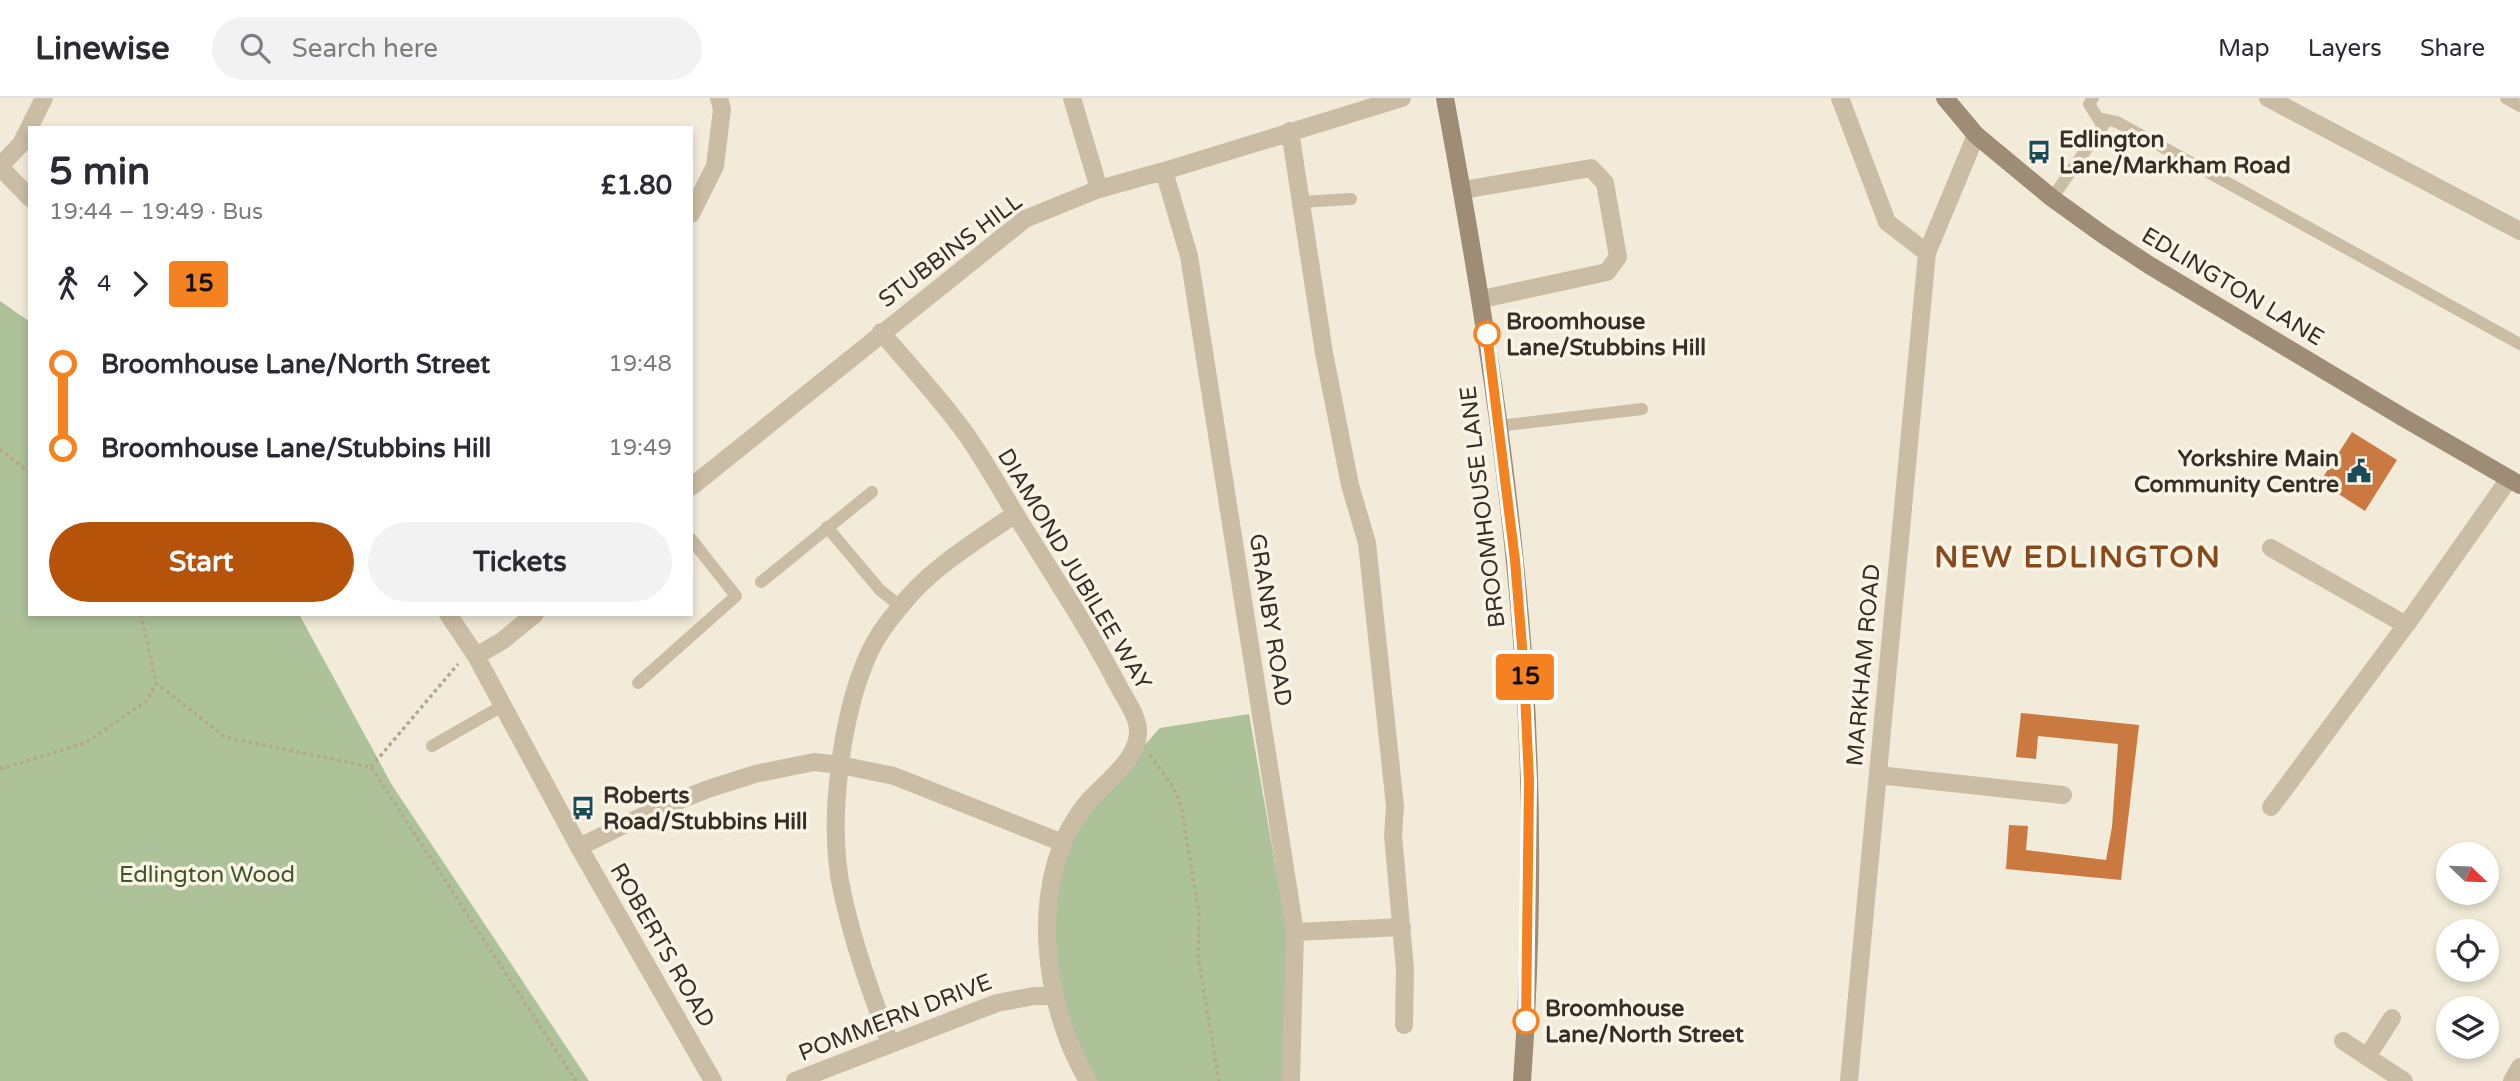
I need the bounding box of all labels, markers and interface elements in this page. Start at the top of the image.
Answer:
search box [212,17,702,80]
text: Linewise [35,29,170,68]
icon: search [236,29,274,67]
text: Search here [292,33,438,64]
text: Map [2218,34,2270,63]
text: Layers [2308,34,2382,63]
text: Share [2420,34,2485,63]
place label: Edlington Lane/Markham Road [2059,126,2291,180]
bus stop icon: Edlington Lane/Markham Road [2025,138,2053,166]
text: 5 min [49,149,150,195]
text: £1.80 [601,170,672,201]
street label: STUBBINS HILL [873,188,1028,314]
text: 19:44 – 19:49 · Bus [49,198,263,226]
street label: EDLINGTON LANE [2136,221,2329,352]
icon: walk [49,265,87,303]
icon: forward [121,265,159,303]
text: 15 [183,269,214,298]
text: 4 [97,270,111,298]
place label: Broomhouse Lane/Stubbins Hill [1506,308,1706,362]
marker: Broomhouse Lane/Stubbins Hill [1474,321,1500,347]
text: Broomhouse Lane/North Street [101,349,490,380]
text: 19:48 [608,350,672,378]
street label: BROOMHOUSE LANE [1454,384,1512,629]
text: Broomhouse Lane/Stubbins Hill [101,433,491,464]
text: 19:49 [608,434,672,462]
street label: DIAMOND JUBILEE WAY [991,444,1158,696]
place label: Yorkshire Main Community Centre [2134,445,2339,499]
public building icon: Yorkshire Main Community Centre [2345,457,2373,485]
button: Start [49,522,354,602]
button: Tickets [368,522,672,602]
street label: GRANBY ROAD [1243,532,1297,709]
district label: NEW EDLINGTON [1934,539,2222,576]
street label: MARKHAM ROAD [1841,563,1887,767]
line badge: 15 [1494,654,1556,700]
text: 15 [1510,662,1540,691]
place label: Roberts Road/Stubbins Hill [603,782,808,836]
bus stop icon: Roberts Road/Stubbins Hill [569,794,597,822]
north arrow [2436,842,2499,905]
map controls [2436,842,2499,1059]
street label: ROBERTS ROAD [604,858,721,1033]
park label: Edlington Wood [119,861,295,889]
button: locate [2436,919,2499,982]
street label: POMMERN DRIVE [795,968,996,1068]
place label: Broomhouse Lane/North Street [1545,995,1744,1049]
button: layers [2436,996,2499,1059]
marker: Broomhouse Lane/North Street [1513,1008,1539,1034]

